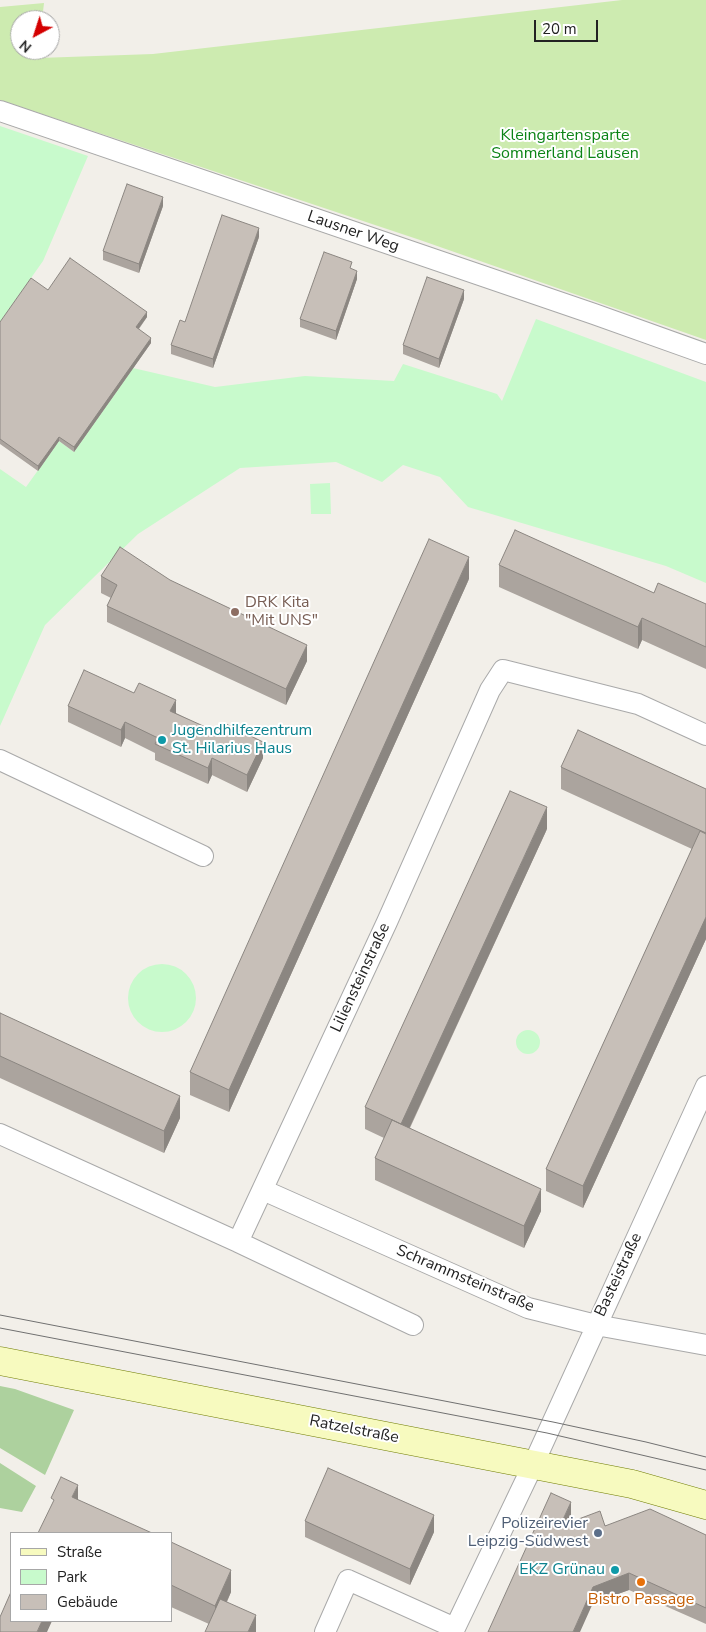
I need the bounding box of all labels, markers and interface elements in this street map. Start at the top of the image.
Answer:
north arrow [10,10,60,60]
scale bar [536,10,600,42]
text: 20 m [542,19,577,39]
text: N [16,35,36,57]
park label: Kleingartensparte Sommerland Lausen [491,126,639,164]
street label: Lausner Weg [305,207,401,257]
place label: DRK Kita "Mit UNS" [245,593,318,631]
marker: DRK Kita "Mit UNS" [229,606,241,618]
place label: Jugendhilfezentrum St. Hilarius Haus [172,721,312,759]
marker: Jugendhilfezentrum St. Hilarius Haus [156,734,168,746]
street label: Liliensteinstraße [327,920,395,1036]
street label: Basteistraße [591,1230,647,1320]
street label: Schrammsteinstraße [393,1241,537,1317]
street label: Ratzelstraße [308,1412,400,1448]
place label: Polizeirevier Leipzig-Südwest [468,1514,588,1552]
marker: Polizeirevier Leipzig-Südwest [592,1527,604,1539]
legend [10,1532,172,1622]
text: Straße [57,1542,102,1562]
place label: EKZ Grünau [519,1560,605,1580]
marker: EKZ Grünau [609,1564,621,1576]
text: Park [57,1567,87,1587]
marker: Bistro Passage [635,1576,647,1588]
place label: Bistro Passage [588,1590,694,1610]
text: Gebäude [57,1592,118,1612]

